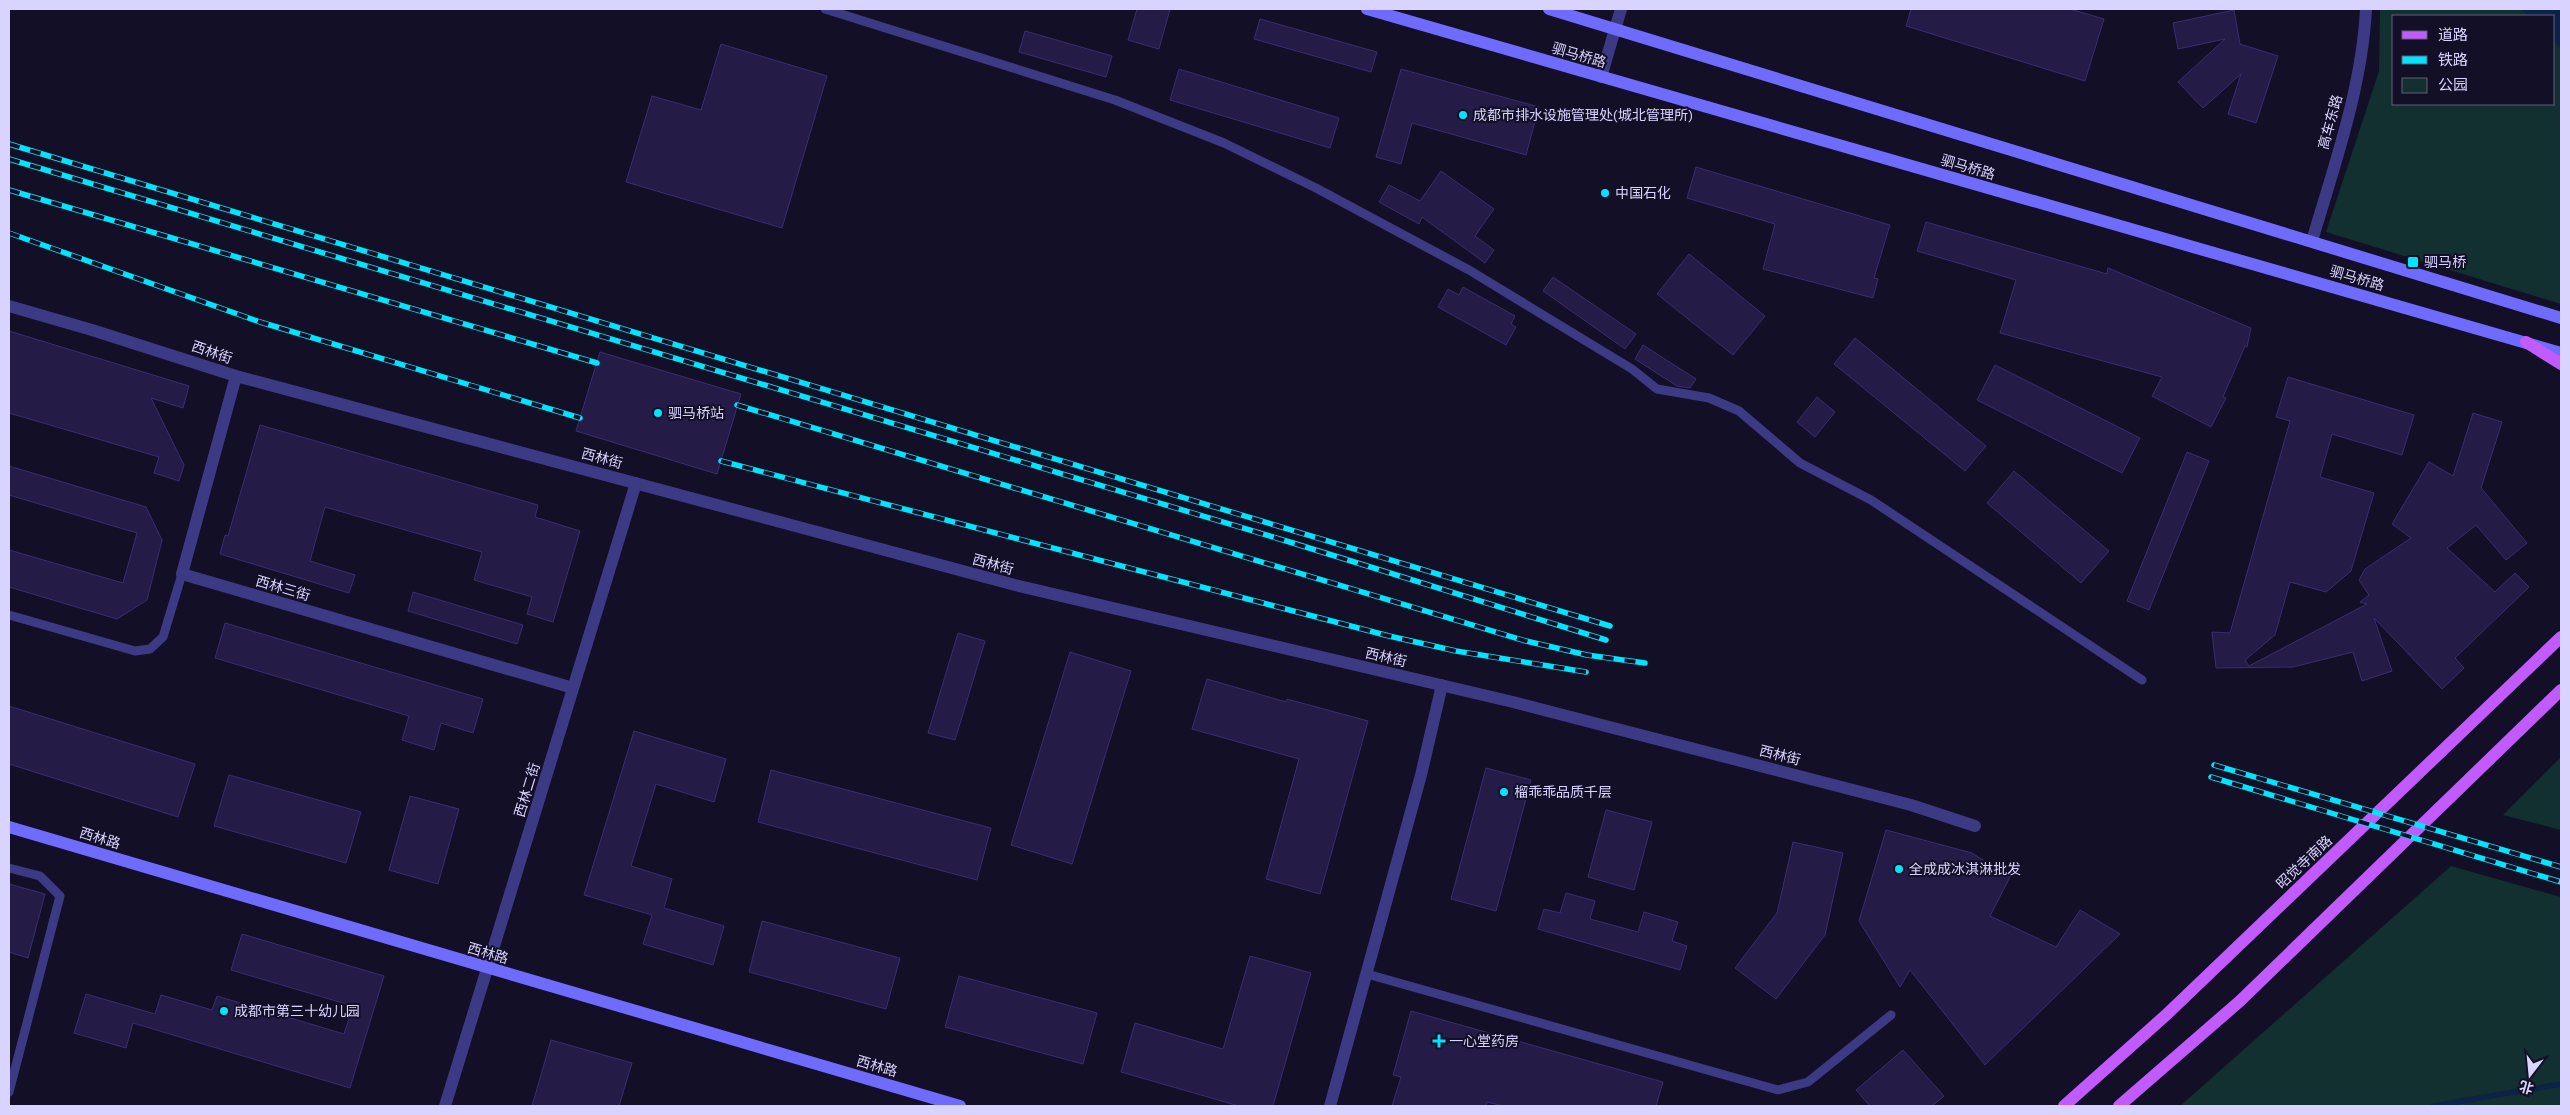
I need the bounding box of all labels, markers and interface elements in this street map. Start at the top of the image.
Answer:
legend [2392,15,2555,105]
text: 道路 [2438,26,2468,44]
street label: 驷马桥路 [1550,40,1608,70]
text: 铁路 [2438,51,2468,69]
text: 公园 [2438,76,2468,94]
street label: 高车东路 [2315,93,2345,151]
place label: 成都市排水设施管理处(城北管理所) [1473,107,1693,123]
marker: 成都市排水设施管理处(城北管理所) [1457,109,1469,121]
street label: 驷马桥路 [1939,152,1997,182]
place label: 中国石化 [1615,185,1671,201]
marker: 中国石化 [1599,187,1611,199]
place label: 驷马桥 [2424,254,2466,270]
marker: 驷马桥 [2406,255,2420,269]
street label: 驷马桥路 [2328,263,2386,293]
street label: 西林街 [190,338,234,366]
place label: 驷马桥站 [668,405,724,421]
marker: 驷马桥站 [652,407,664,419]
street label: 西林街 [580,445,624,471]
street label: 西林街 [971,551,1015,577]
street label: 西林三街 [254,573,312,603]
street label: 西林街 [1364,644,1408,670]
street label: 西林街 [1758,742,1802,768]
street label: 西林二街 [511,761,543,819]
place label: 榴乖乖品质千层 [1514,784,1612,800]
marker: 榴乖乖品质千层 [1498,786,1510,798]
street label: 西林路 [78,824,122,852]
street label: 昭觉寺南路 [2273,832,2335,892]
place label: 全成成冰淇淋批发 [1909,861,2021,877]
marker: 全成成冰淇淋批发 [1893,863,1905,875]
street label: 西林路 [466,940,510,966]
place label: 成都市第三十幼儿园 [234,1003,360,1019]
marker: 成都市第三十幼儿园 [218,1005,230,1017]
place label: 一心堂药房 [1449,1033,1519,1049]
marker: 一心堂药房 [1433,1035,1445,1047]
north arrow [2505,1050,2555,1100]
street label: 西林路 [855,1053,899,1079]
text: 北 [2517,1078,2535,1097]

